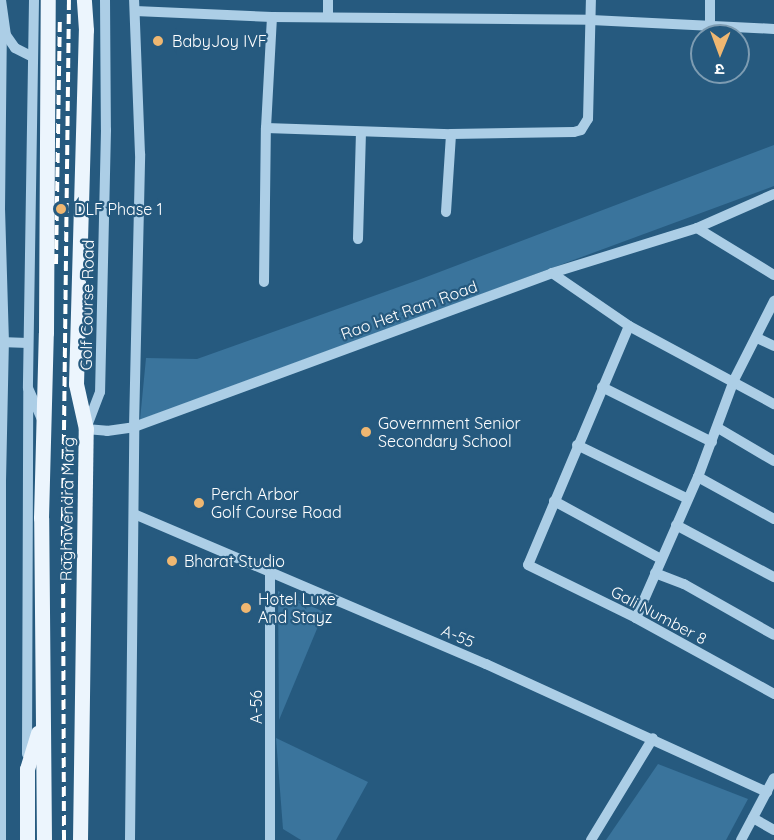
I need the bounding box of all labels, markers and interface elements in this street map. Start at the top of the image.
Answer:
north arrow [690,24,750,84]
place label: BabyJoy IVF [172,31,267,51]
marker: BabyJoy IVF [149,32,167,50]
text: उ [715,60,725,80]
place label: DLF Phase 1 [74,199,163,219]
marker: DLF Phase 1 [52,200,70,218]
street label: Golf Course Road [76,240,98,370]
street label: Rao Het Ram Road [338,276,480,344]
place label: Government Senior Secondary School [378,413,521,451]
marker: Government Senior Secondary School [359,425,373,439]
street label: Raghavendra Marg [56,437,78,581]
place label: Perch Arbor Golf Course Road [211,484,342,522]
marker: Perch Arbor Golf Course Road [192,496,206,510]
place label: Bharat Studio [184,551,285,571]
marker: Bharat Studio [165,554,179,568]
street label: Gali Number 8 [608,582,710,648]
place label: Hotel Luxe And Stayz [258,589,336,627]
marker: Hotel Luxe And Stayz [239,601,253,615]
street label: A-55 [439,621,477,651]
street label: A-56 [246,690,266,724]

